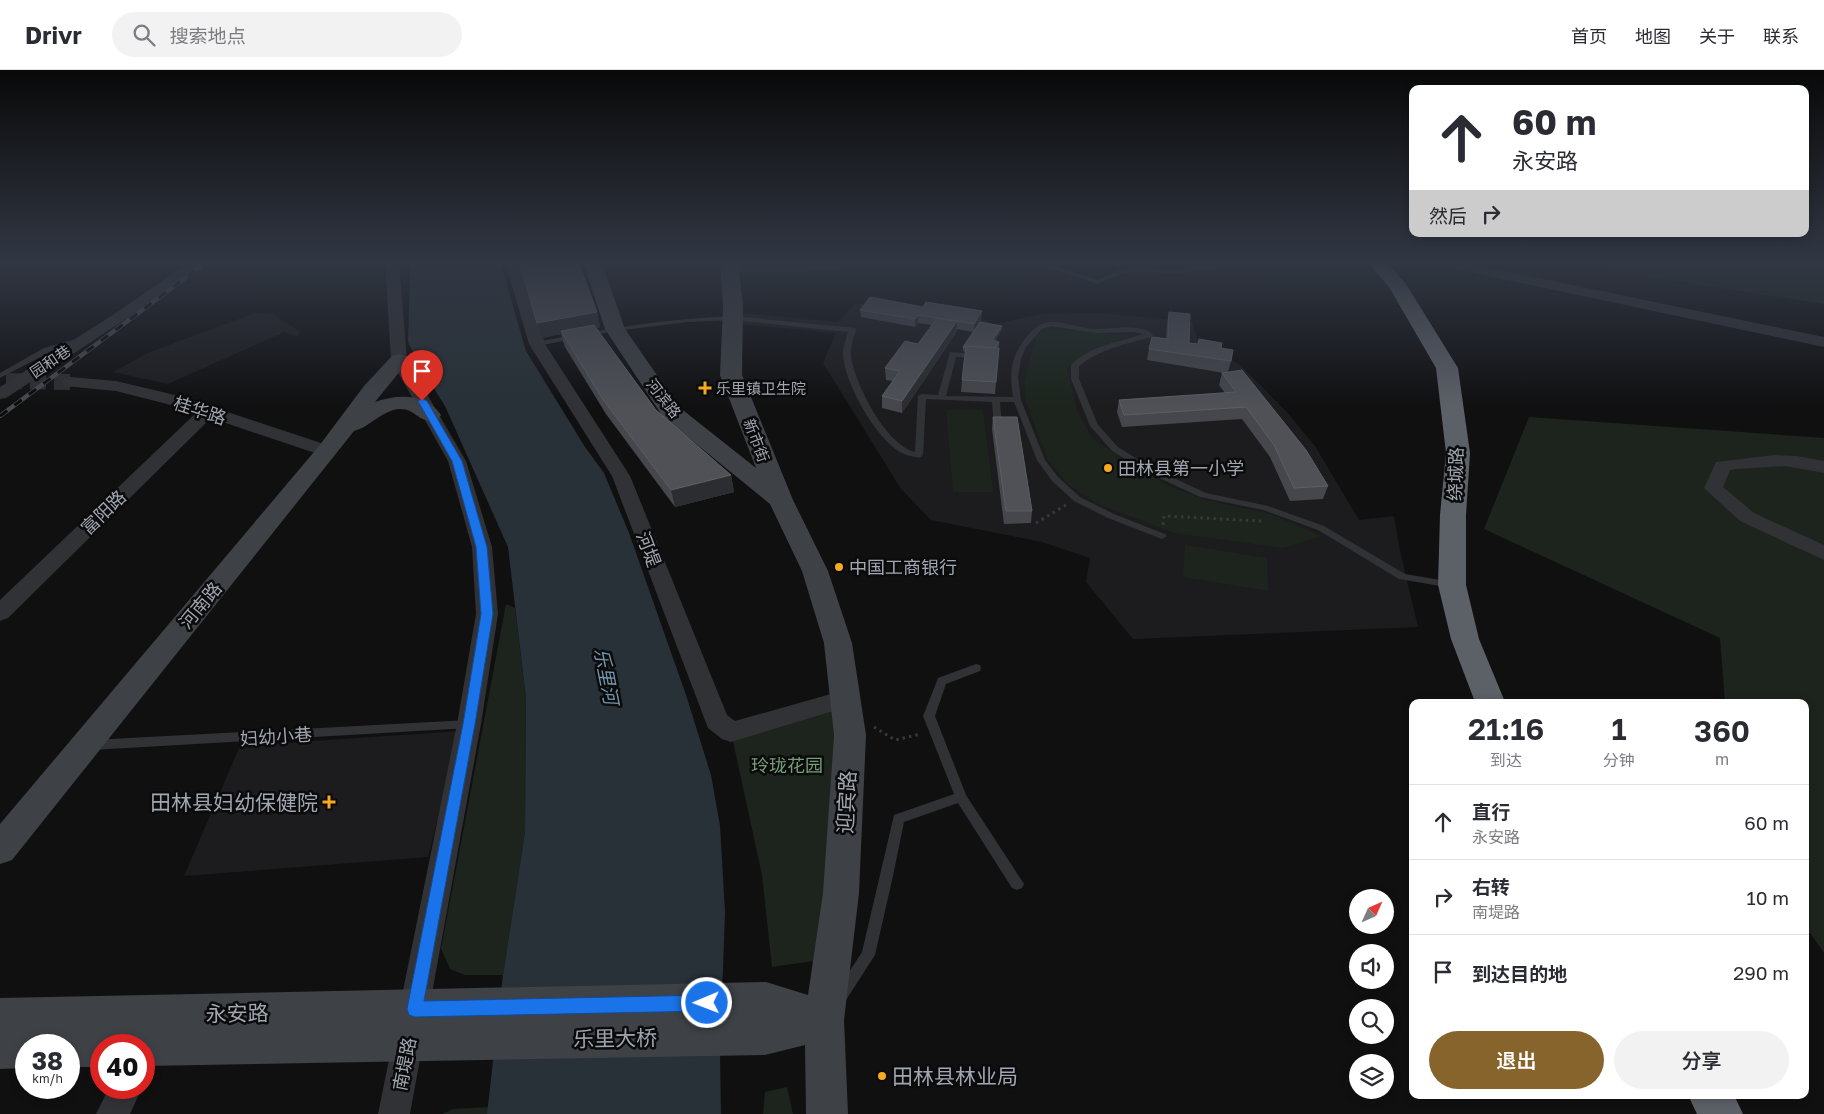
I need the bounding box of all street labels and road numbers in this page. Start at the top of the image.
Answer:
street label: 园和巷 [26,341,74,381]
street label: 河滨路 [643,375,685,421]
street label: 桂华路 [171,391,229,429]
street label: 新市街 [741,416,773,464]
street label: 绕城路 [1443,447,1467,501]
street label: 富阳路 [76,485,130,539]
street label: 河堤 [632,528,666,570]
street label: 河南路 [174,577,226,633]
street label: 妇幼小巷 [239,723,313,749]
street label: 迎宾路 [831,770,861,834]
street label: 永安路 [205,999,269,1027]
street label: 乐里大桥 [573,1024,657,1052]
street label: 南堤路 [388,1035,420,1093]

